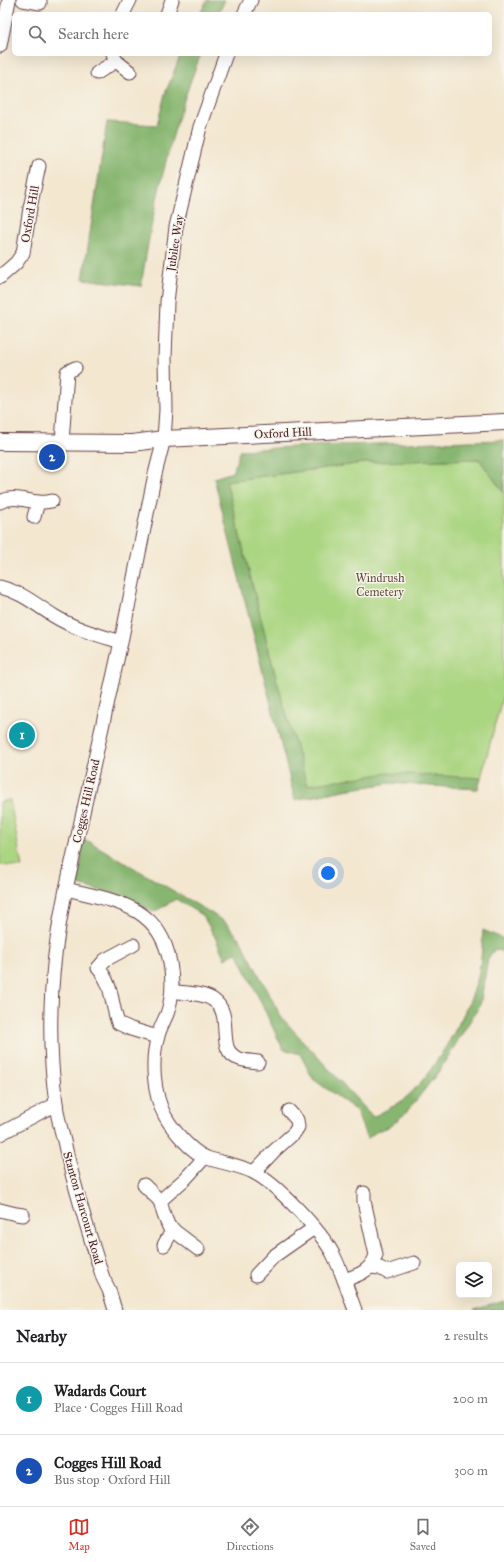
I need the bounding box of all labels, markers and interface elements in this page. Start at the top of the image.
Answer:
search box [12,12,492,56]
icon: search [26,23,48,45]
text: Search here [58,25,129,43]
street label: Oxford Hill [18,184,42,244]
street label: Jubilee Way [163,213,187,274]
street label: Oxford Hill [254,424,313,442]
pin: 2 [39,442,65,472]
park label: Windrush Cemetery [355,571,405,599]
pin: 1 [9,720,35,750]
street label: Cogges Hill Road [70,758,103,845]
your location [318,863,338,883]
street label: Stanton Harcourt Road [60,1150,106,1266]
map controls [456,1262,492,1298]
button: layers [456,1262,492,1298]
text: Nearby [16,1326,67,1347]
text: 2 results [444,1328,488,1344]
text: Wadards Court [54,1382,146,1400]
text: 1 [26,1391,32,1407]
text: 200 m [453,1391,488,1407]
text: Place · Cogges Hill Road [54,1400,183,1416]
text: Cogges Hill Road [54,1454,161,1472]
text: 2 [26,1463,32,1479]
text: 300 m [454,1463,488,1479]
text: Bus stop · Oxford Hill [54,1472,171,1488]
tab: Map [68,1516,90,1553]
tab: Directions [226,1516,274,1553]
tab: Saved [410,1516,436,1553]

